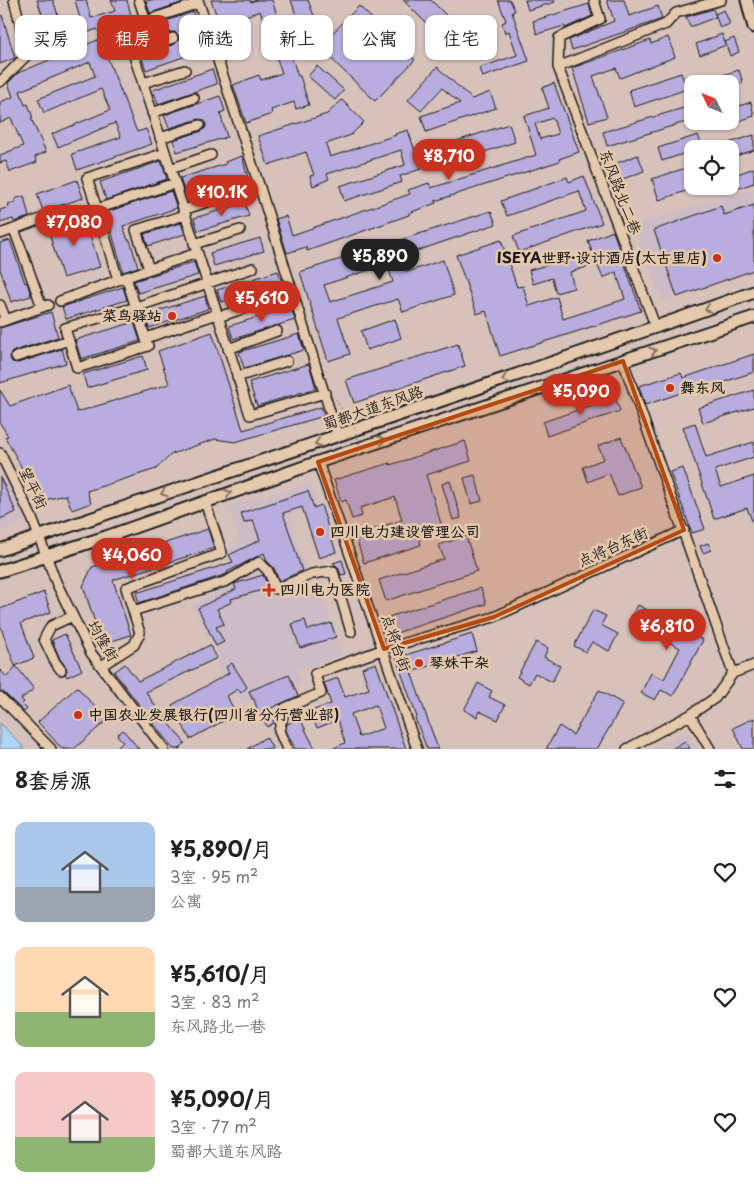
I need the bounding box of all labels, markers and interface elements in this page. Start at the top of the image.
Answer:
chip: 买房 [15,15,87,60]
chip: 租房 [97,15,169,60]
chip: 筛选 [179,15,251,60]
chip: 新上 [261,15,333,60]
chip: 公寓 [343,15,415,60]
chip: 住宅 [425,15,497,60]
north arrow [684,75,739,130]
map controls [684,75,739,195]
pin: ¥8,710 [408,138,490,181]
button: locate [684,140,739,195]
text: ¥8,710 [423,143,475,167]
street label: 东风路北二巷 [595,145,648,238]
pin: ¥10.1K [181,174,263,217]
text: ¥10.1K [196,179,248,203]
pin: ¥7,080 [33,204,115,247]
text: ¥7,080 [46,209,102,233]
pin: ¥5,890 [339,238,421,281]
text: ¥5,890 [352,243,408,267]
place label: ISEYA世野·设计酒店(太古里店) [497,245,707,268]
marker: ISEYA世野·设计酒店(太古里店) [711,252,723,264]
pin: ¥5,610 [221,280,303,323]
text: ¥5,610 [235,285,289,309]
place label: 菜鸟驿站 [102,303,162,326]
one-way arrow [704,303,713,313]
marker: 菜鸟驿站 [166,310,178,322]
one-way arrow [648,346,656,356]
one-way arrow [501,373,510,383]
pin: ¥5,090 [540,374,622,416]
place label: 舞东风 [680,375,725,398]
text: ¥5,090 [552,378,610,402]
street label: 蜀都大道东风路 [319,379,426,435]
marker: 舞东风 [664,382,676,394]
one-way arrow [377,436,386,446]
one-way arrow [314,437,323,447]
street label: 望平街 [14,462,55,513]
one-way arrow [160,488,168,498]
one-way arrow [224,489,232,499]
place label: 四川电力建设管理公司 [330,519,480,542]
street label: 点将台东街 [573,520,651,571]
marker: 四川电力建设管理公司 [314,526,326,538]
pin: ¥4,060 [91,538,173,580]
text: ¥4,060 [102,542,162,566]
place label: 四川电力医院 [280,577,370,600]
marker: 四川电力医院 [262,583,276,597]
pin: ¥6,810 [626,608,708,651]
street label: 点将台街 [377,610,418,675]
text: ¥6,810 [640,613,694,637]
street label: 均隆街 [83,615,126,665]
place label: 琴妹干杂 [429,650,489,673]
marker: 琴妹干杂 [413,657,425,669]
place label: 中国农业发展银行(四川省分行营业部) [88,702,339,725]
marker: 中国农业发展银行(四川省分行营业部) [72,709,84,721]
text: 8套房源 [15,763,91,795]
icon: filters [711,765,739,793]
text: ¥5,890/月 [170,832,272,864]
icon: home [55,842,115,902]
icon: heart [711,858,739,886]
text: 3室 · 95 m² [170,864,258,888]
text: 公寓 [170,888,202,912]
text: ¥5,610/月 [170,957,270,989]
icon: home [55,967,115,1027]
icon: heart [711,983,739,1011]
text: 3室 · 83 m² [170,989,260,1013]
text: 东风路北一巷 [170,1013,266,1037]
text: ¥5,090/月 [170,1082,274,1114]
icon: home [55,1092,115,1152]
icon: heart [711,1108,739,1136]
text: 3室 · 77 m² [170,1114,257,1138]
text: 蜀都大道东风路 [170,1138,282,1162]

